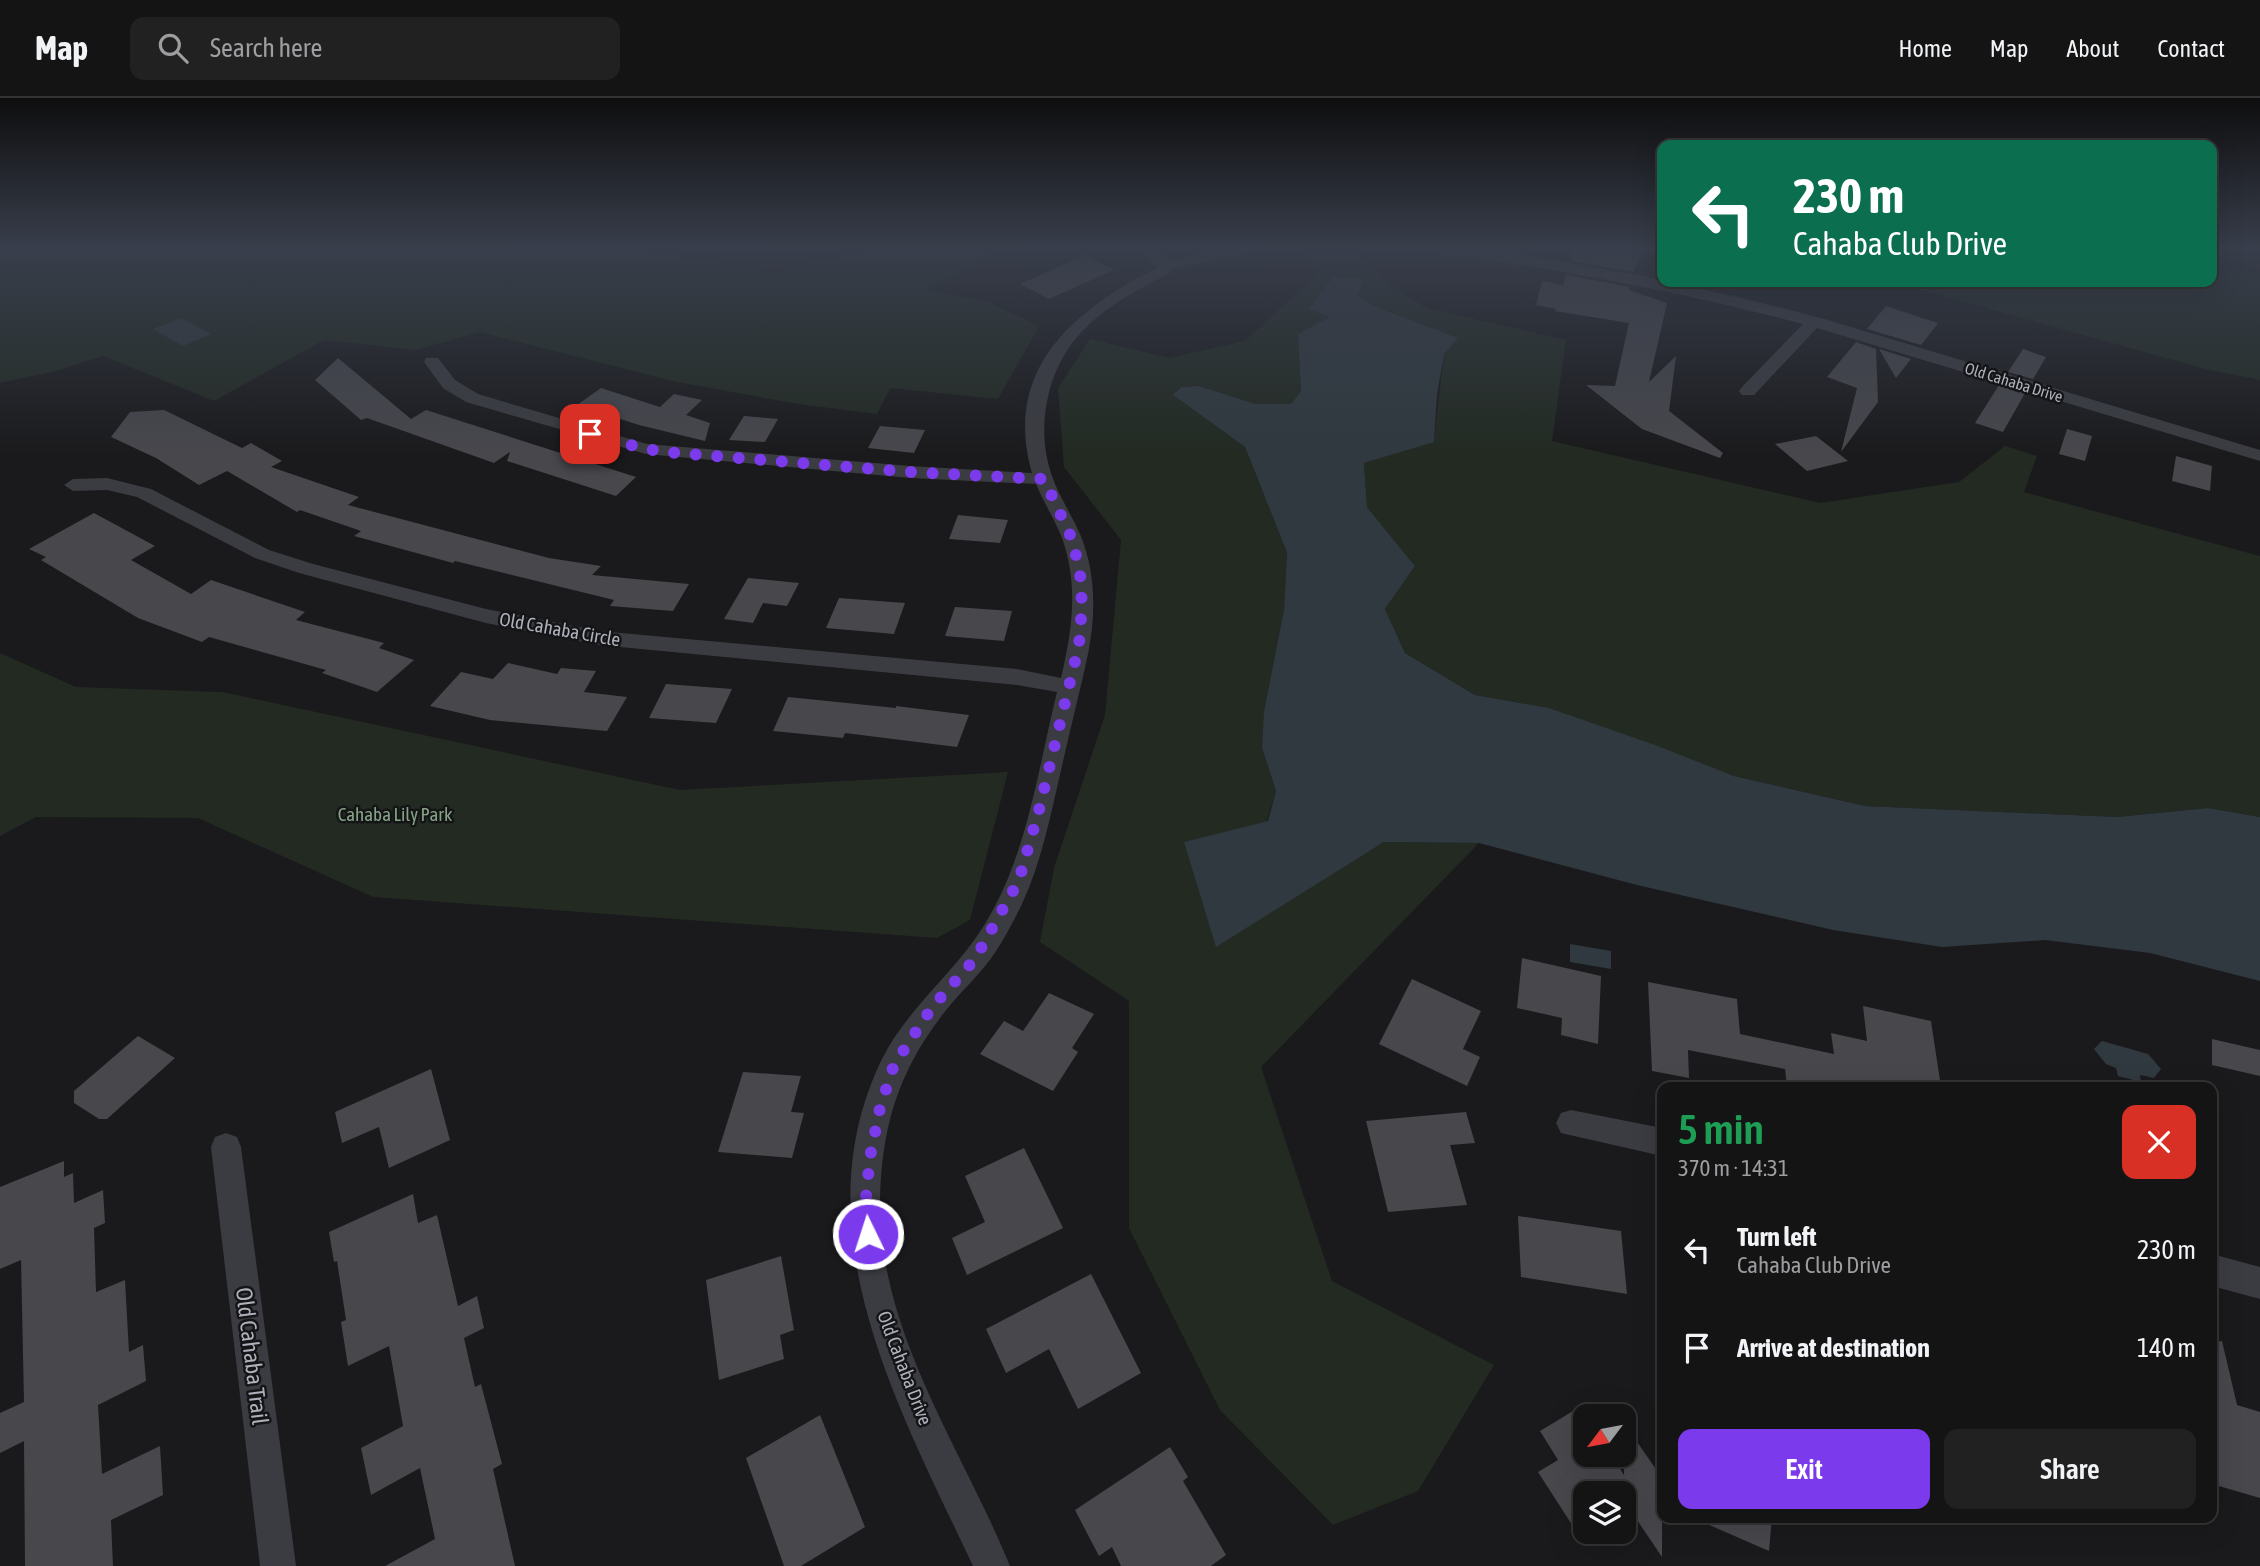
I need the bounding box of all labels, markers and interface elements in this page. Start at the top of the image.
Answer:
search box [130,17,620,80]
text: Map [35,29,88,67]
icon: search [154,29,192,67]
text: Search here [210,33,322,63]
text: Home [1898,35,1952,62]
text: Map [1990,35,2028,62]
text: About [2066,35,2119,62]
text: Contact [2157,35,2225,62]
text: 230 m [1793,167,1904,223]
icon: left [1678,168,1769,259]
text: Cahaba Club Drive [1793,225,2007,262]
street label: Old Cahaba Drive [1963,359,2065,405]
pin [560,404,620,464]
icon: arrive [571,415,609,453]
street label: Old Cahaba Circle [498,608,622,650]
park label: Cahaba Lily Park [338,803,453,825]
text: 5 min [1678,1105,1764,1153]
button: close [2122,1105,2196,1179]
text: 370 m · 14:31 [1678,1155,1789,1181]
position arrow [831,1197,905,1271]
text: Turn left [1737,1222,1817,1252]
icon: left [1678,1231,1716,1269]
text: 230 m [2137,1235,2196,1265]
text: Cahaba Club Drive [1737,1252,1891,1278]
street label: Old Cahaba Trail [231,1286,273,1426]
street label: Old Cahaba Drive [873,1308,937,1428]
icon: arrive [1678,1329,1716,1367]
text: Arrive at destination [1737,1333,1930,1363]
text: 140 m [2137,1333,2196,1363]
north arrow [1573,1404,1636,1466]
map controls [1573,1404,1636,1544]
button: Exit [1678,1429,1930,1509]
button: Share [1944,1429,2196,1509]
button: layers [1573,1481,1636,1544]

